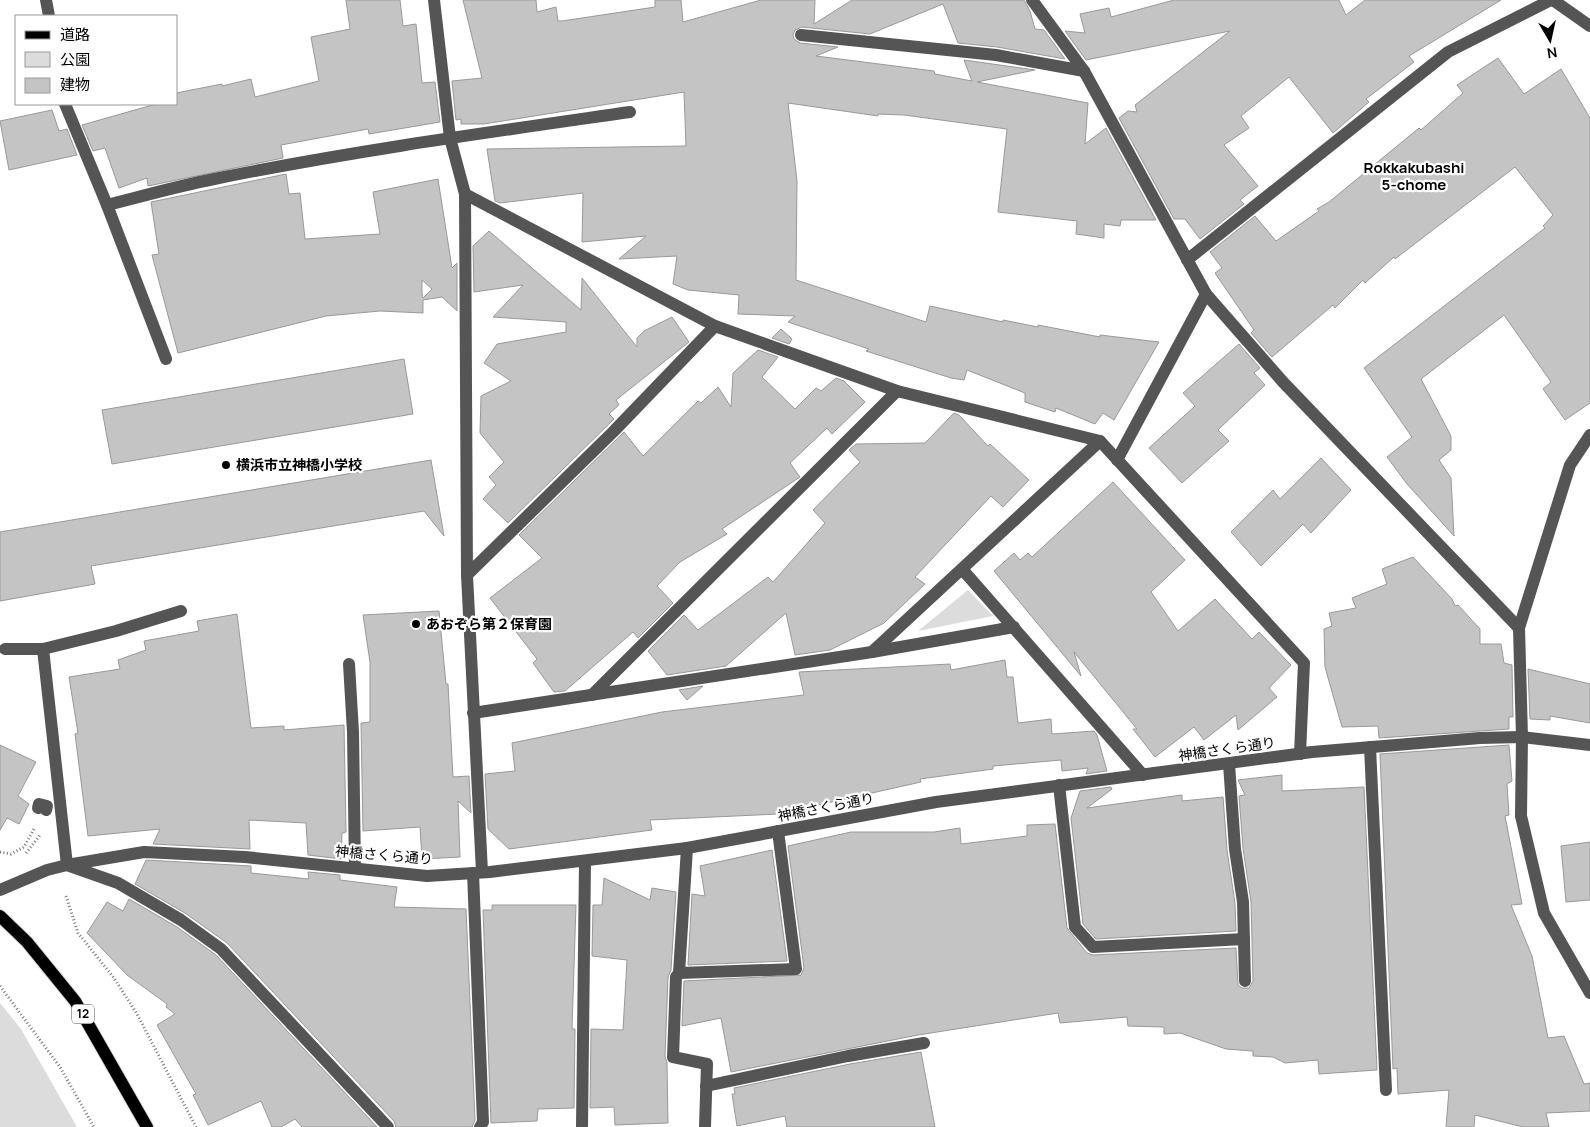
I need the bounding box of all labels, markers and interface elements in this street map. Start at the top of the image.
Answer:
legend [15,15,178,105]
north arrow [1525,15,1575,65]
text: 道路 [60,24,90,45]
text: N [1546,43,1559,64]
text: 公園 [60,49,90,70]
text: 建物 [60,74,90,95]
district label: Rokkakubashi 5-chome [1364,157,1465,195]
place label: 横浜市立神橋小学校 [236,455,362,474]
marker: 横浜市立神橋小学校 [220,459,232,471]
place label: あおぞら第２保育園 [426,614,552,633]
marker: あおぞら第２保育園 [410,618,422,630]
street label: 神橋さくら通り [1177,732,1277,765]
street label: 神橋さくら通り [776,788,876,825]
street label: 神橋さくら通り [334,841,434,868]
road number: 12 [72,1004,94,1024]

